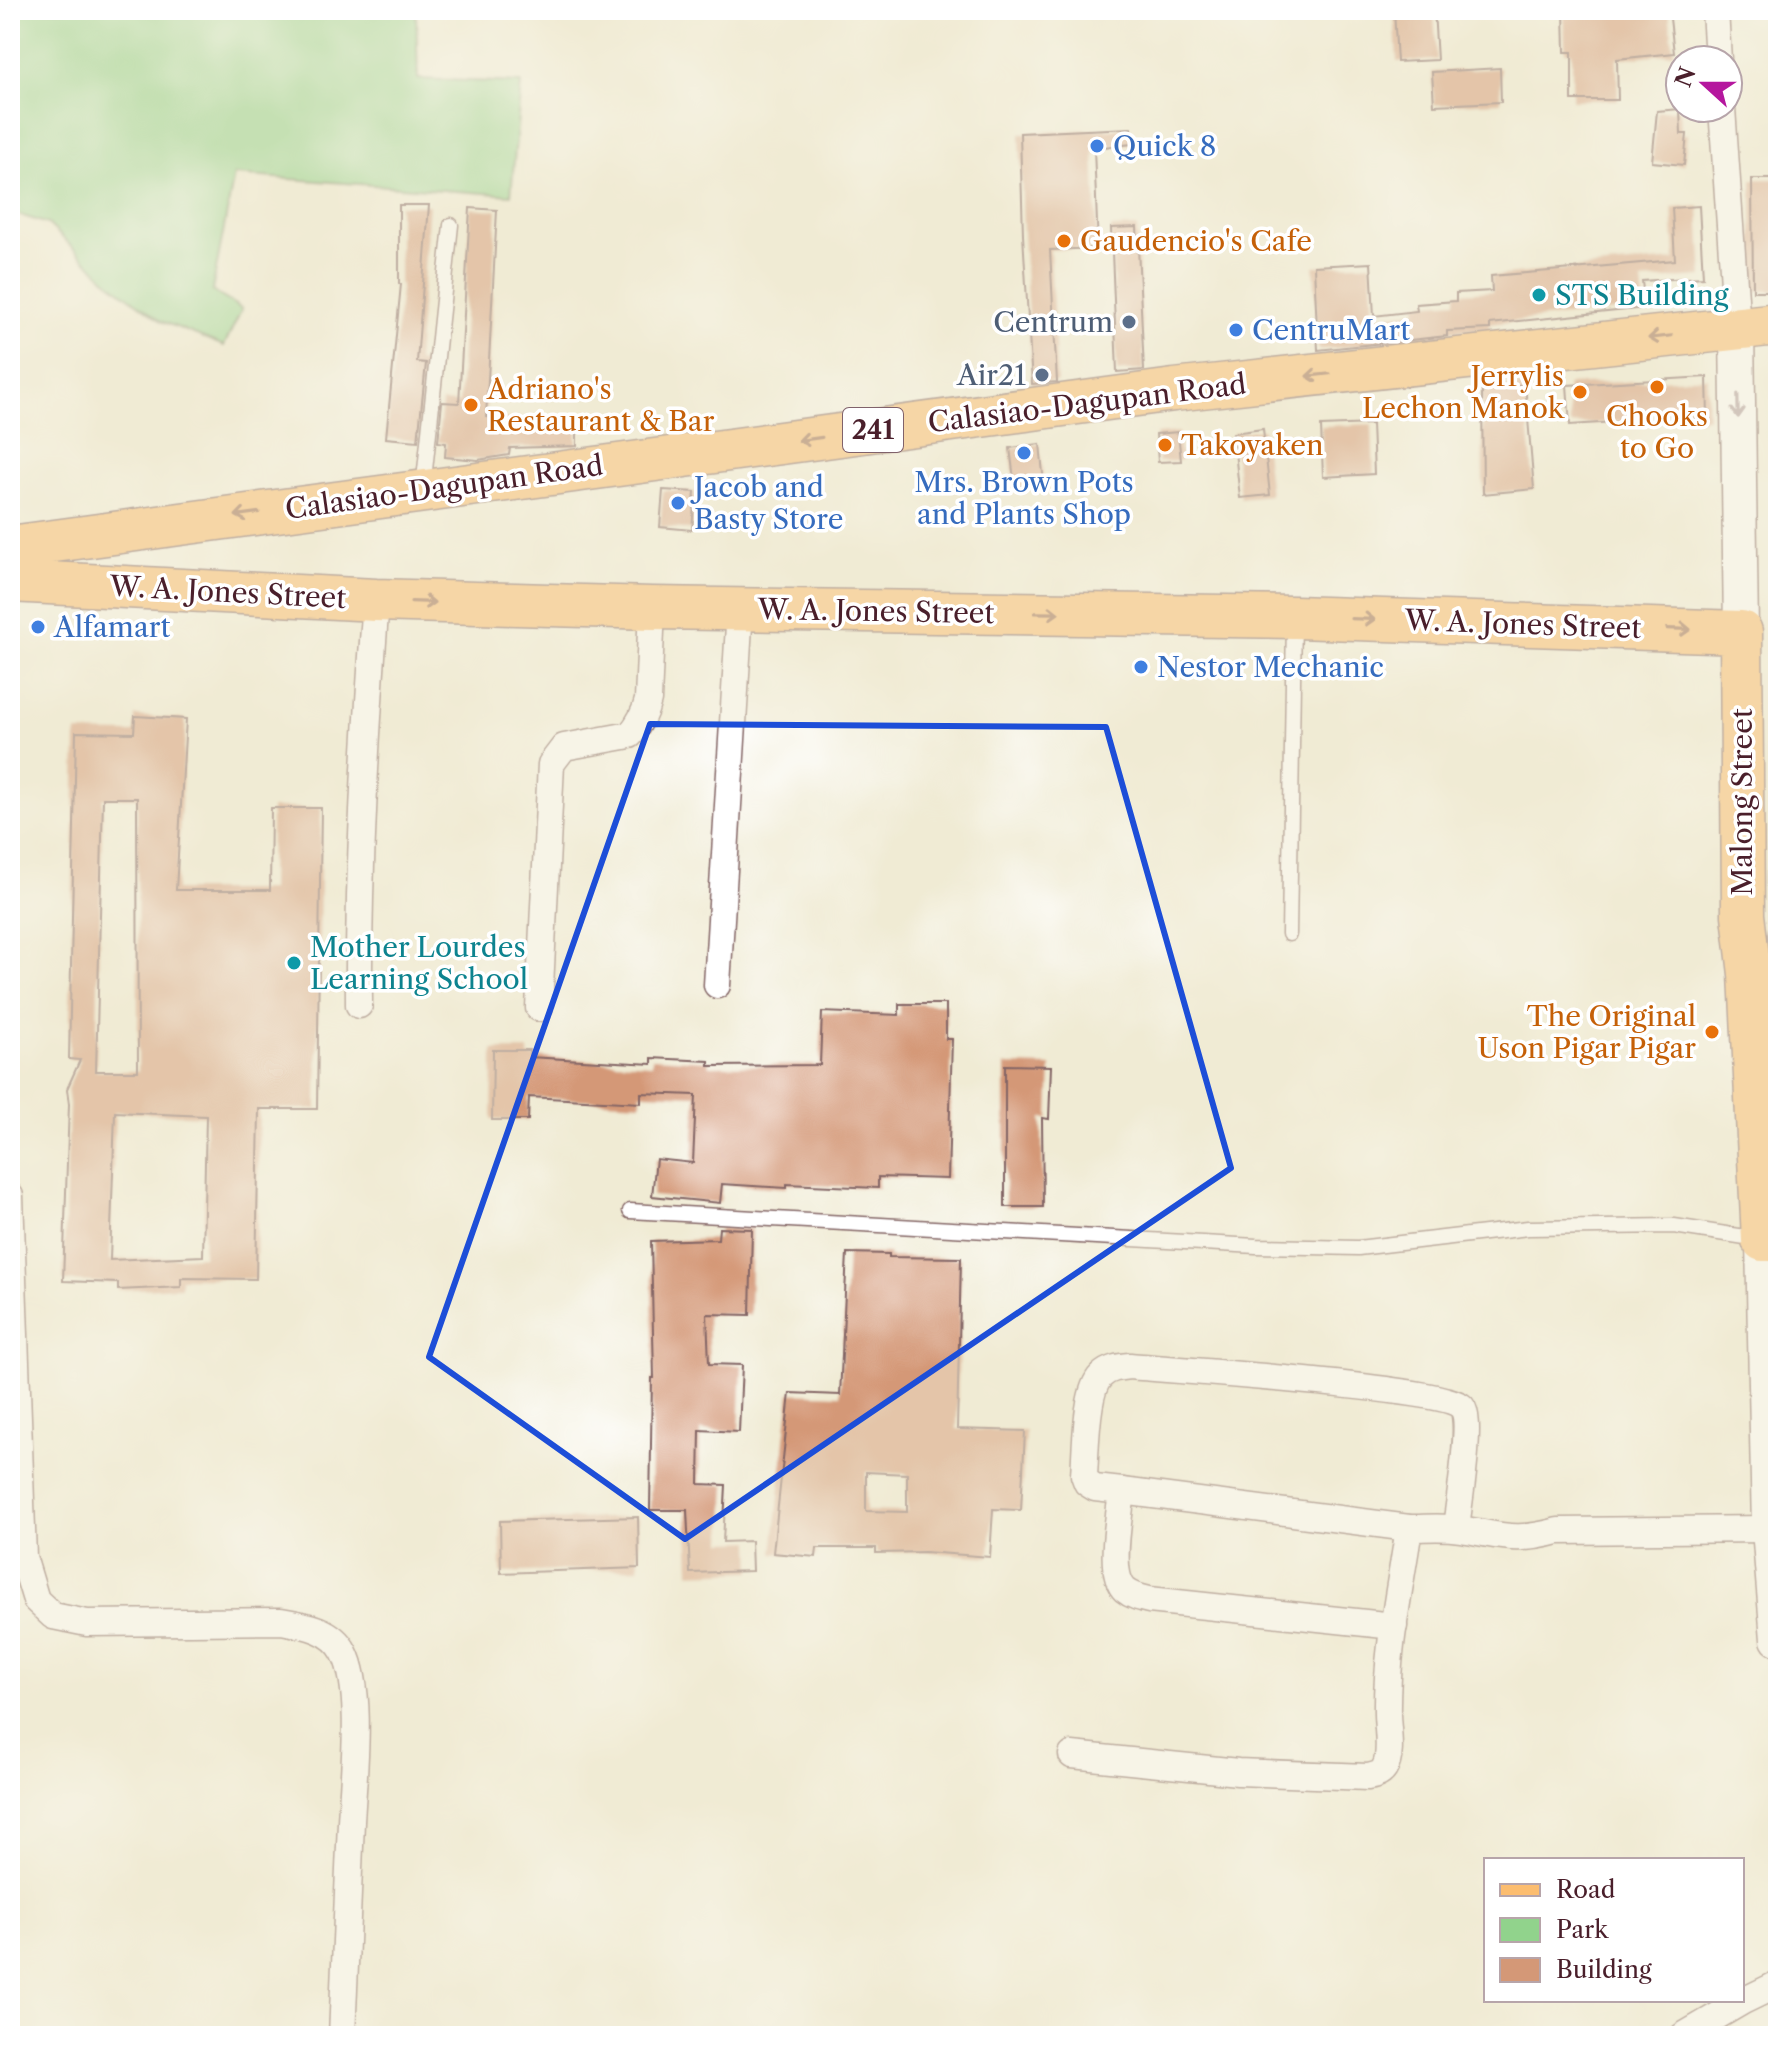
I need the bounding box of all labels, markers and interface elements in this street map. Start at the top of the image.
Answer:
north arrow [1664,44,1744,124]
text: N [1670,63,1702,91]
place label: Quick 8 [1113,129,1216,163]
marker: Quick 8 [1088,137,1106,155]
place label: Gaudencio's Cafe [1080,224,1312,258]
marker: Gaudencio's Cafe [1055,232,1073,250]
place label: STS Building [1555,278,1729,312]
marker: STS Building [1530,286,1548,304]
place label: Centrum [993,305,1113,339]
marker: Centrum [1120,313,1138,331]
place label: CentruMart [1252,313,1410,347]
marker: CentruMart [1227,321,1245,339]
one-way arrow [1647,329,1674,344]
place label: Air21 [956,358,1026,392]
place label: Jerrylis Lechon Manok [1362,359,1566,425]
marker: Air21 [1033,366,1051,384]
street label: Calasiao-Dagupan Road [926,367,1248,439]
one-way arrow [1305,367,1332,382]
place label: Adriano's Restaurant & Bar [486,372,715,438]
marker: Chooks to Go [1648,378,1666,396]
marker: Jerrylis Lechon Manok [1571,383,1589,401]
one-way arrow [1730,392,1746,419]
marker: Adriano's Restaurant & Bar [462,396,480,414]
place label: Chooks to Go [1606,399,1708,465]
road number: 241 [843,408,903,452]
place label: Takoyaken [1181,428,1323,462]
one-way arrow [797,431,824,446]
marker: Takoyaken [1156,436,1174,454]
marker: Mrs. Brown Pots and Plants Shop [1015,444,1033,462]
street label: Calasiao-Dagupan Road [283,448,605,526]
place label: Mrs. Brown Pots and Plants Shop [914,465,1134,531]
place label: Jacob and Basty Store [690,470,843,536]
marker: Jacob and Basty Store [669,494,687,512]
one-way arrow [235,507,260,522]
street label: W. A. Jones Street [108,569,347,615]
street label: W. A. Jones Street [756,592,995,630]
one-way arrow [409,594,436,609]
street label: W. A. Jones Street [1403,603,1642,645]
one-way arrow [1033,606,1060,621]
place label: Alfamart [53,610,170,644]
one-way arrow [1349,612,1376,627]
marker: Alfamart [29,618,47,636]
one-way arrow [1665,622,1692,637]
place label: Nestor Mechanic [1157,650,1384,684]
marker: Nestor Mechanic [1132,658,1150,676]
street label: Malong Street [1725,708,1759,896]
place label: Mother Lourdes Learning School [310,930,528,996]
marker: Mother Lourdes Learning School [285,954,303,972]
place label: The Original Uson Pigar Pigar [1477,999,1696,1065]
marker: The Original Uson Pigar Pigar [1703,1023,1721,1041]
legend [1484,1858,1744,2002]
text: Road [1556,1875,1616,1904]
text: Park [1556,1915,1609,1944]
text: Building [1556,1955,1652,1984]

